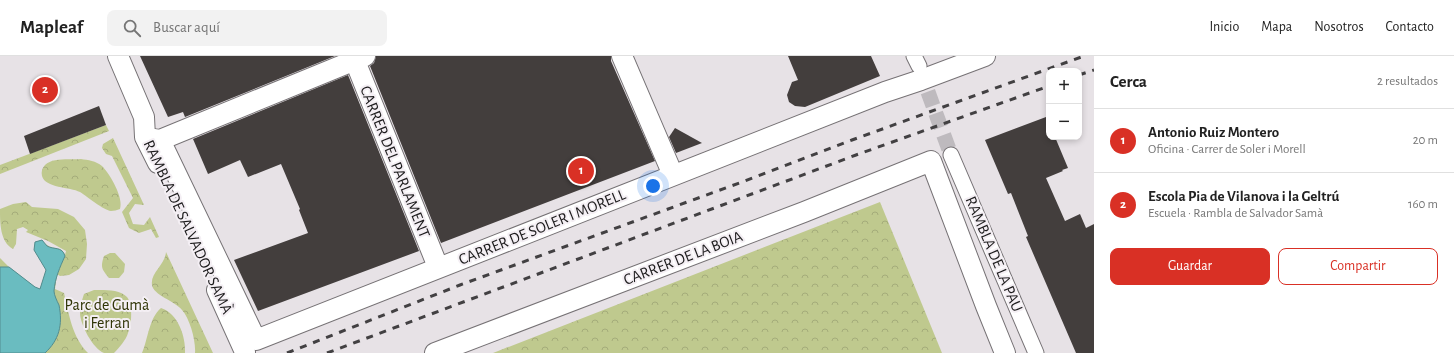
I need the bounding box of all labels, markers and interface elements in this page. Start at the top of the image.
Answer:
search box [107,10,387,46]
icon: search [121,17,143,39]
text: Mapleaf [20,18,83,37]
text: Buscar aquí [153,20,220,35]
text: Inicio [1209,20,1239,34]
text: Mapa [1261,20,1292,34]
text: Nosotros [1314,20,1364,34]
text: Contacto [1386,20,1434,34]
map controls [1046,68,1082,140]
button: + [1046,68,1082,104]
text: Cerca [1110,73,1147,90]
pin: 2 [32,75,58,105]
text: 2 resultados [1377,75,1438,88]
street label: CARRER DEL PARLAMENT [357,84,433,240]
button: − [1046,104,1082,140]
text: Antonio Ruiz Montero [1148,125,1279,140]
text: 1 [1121,134,1125,147]
text: 20 m [1413,134,1438,147]
street label: RAMBLA DE SALVADOR SAMÀ [141,137,237,316]
text: Oficina · Carrer de Soler i Morell [1148,143,1306,156]
pin: 1 [568,156,594,186]
your location [643,176,663,196]
street label: CARRER DE SOLER I MORELL [456,186,628,268]
text: Escola Pia de Vilanova i la Geltrú [1148,189,1339,204]
street label: RAMBLA DE LA PAU [962,194,1026,314]
text: 2 [1120,198,1126,211]
text: 160 m [1408,198,1438,211]
text: Escuela · Rambla de Salvador Samà [1148,207,1323,220]
street label: CARRER DE LA BOIA [621,228,745,288]
button: Guardar [1110,248,1270,285]
button: Compartir [1278,248,1438,285]
park label: Parc de Gumà i Ferran [65,297,149,331]

